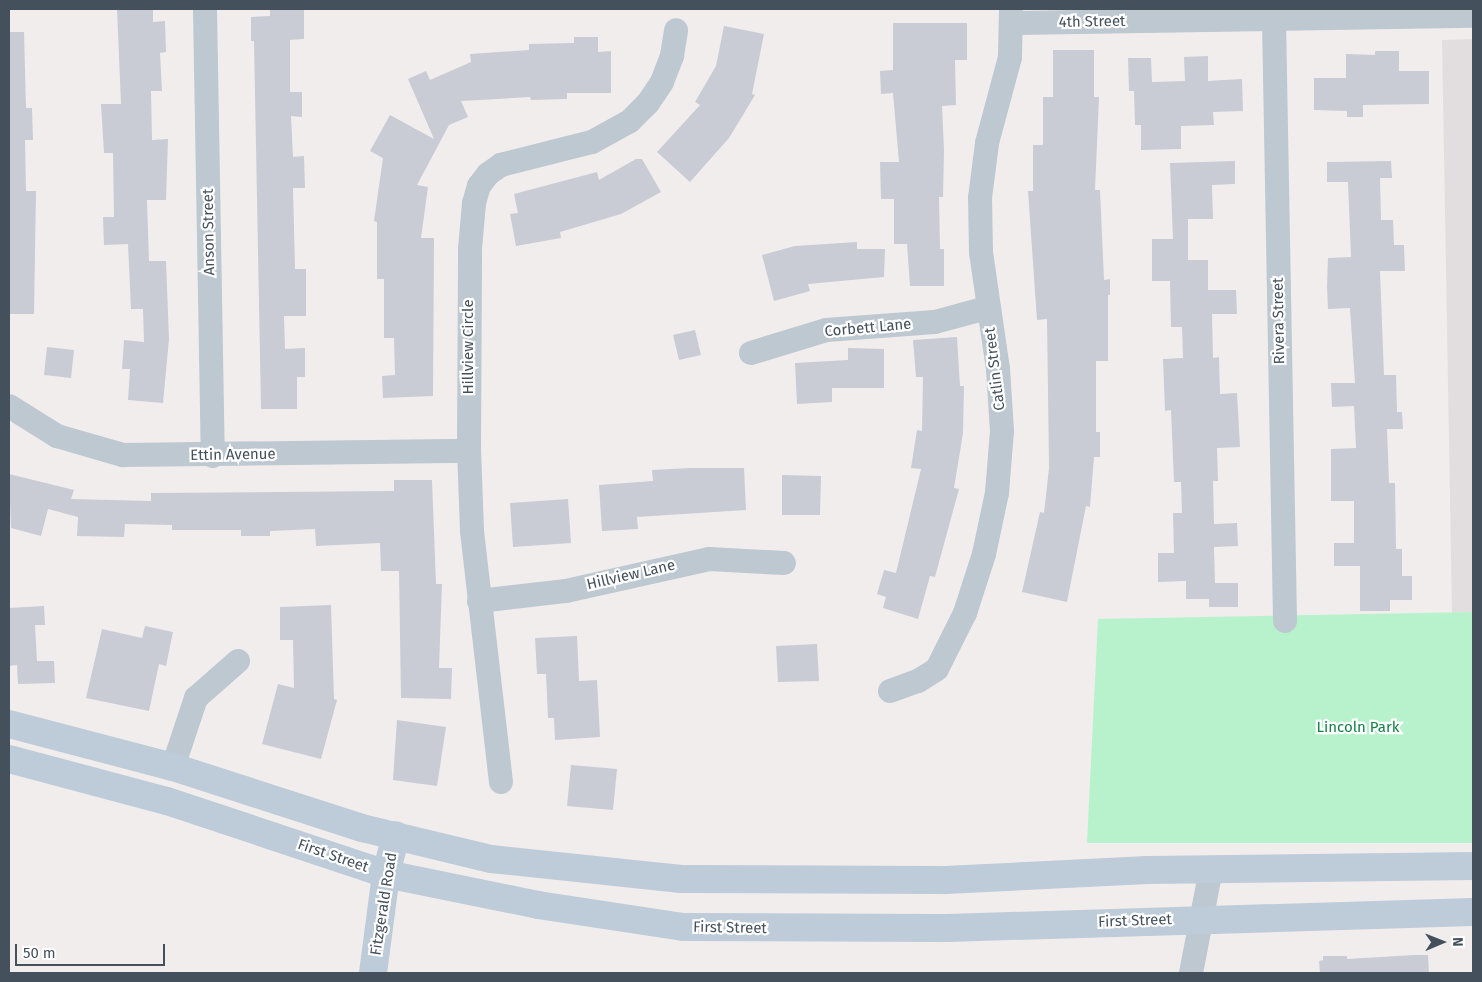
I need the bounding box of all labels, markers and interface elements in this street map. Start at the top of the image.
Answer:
street label: 4th Street [1058,12,1126,32]
street label: Anson Street [199,189,219,275]
street label: Rivera Street [1269,277,1289,365]
street label: Hillview Circle [460,299,478,395]
street label: Corbett Lane [824,315,912,341]
street label: Catlin Street [981,326,1009,412]
street label: Ettin Avenue [190,445,276,465]
street label: Hillview Lane [585,556,677,594]
park label: Lincoln Park [1317,719,1399,737]
street label: First Street [295,835,371,877]
street label: Fitzgerald Road [367,851,401,957]
street label: First Street [1098,911,1172,931]
north arrow [1417,917,1467,967]
street label: First Street [693,918,767,938]
scale bar [18,934,168,966]
text: N [1449,937,1466,947]
text: 50 m [23,944,56,962]

